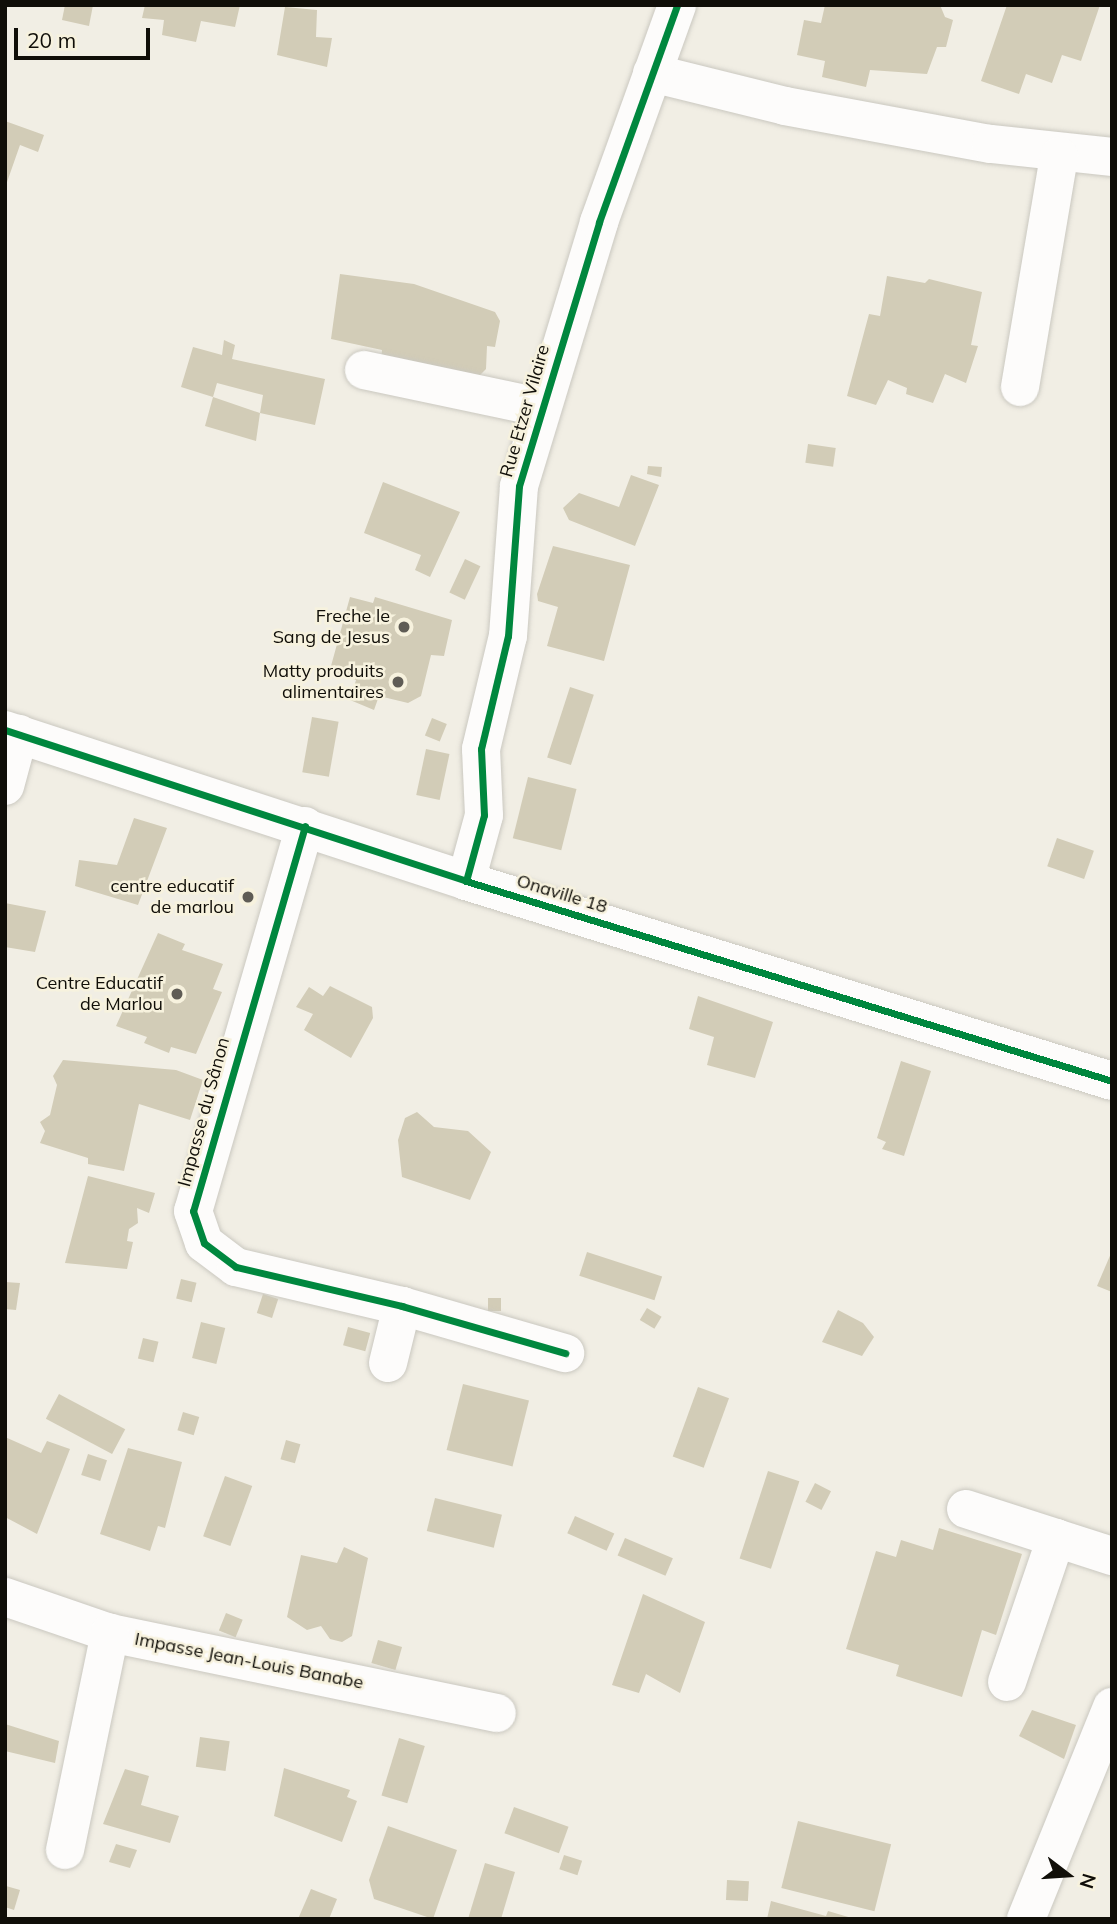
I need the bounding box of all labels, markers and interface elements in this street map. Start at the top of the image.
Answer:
scale bar [18,14,154,58]
text: 20 m [27,27,76,53]
street label: Rue Etzer Vilaire [496,342,554,480]
place label: Freche le Sang de Jesus [273,606,390,648]
marker: Freche le Sang de Jesus [396,619,412,635]
place label: Matty produits alimentaires [263,661,384,704]
marker: Matty produits alimentaires [390,674,406,690]
street label: Onaville 18 [514,870,610,918]
place label: centre educatif de marlou [110,876,234,918]
marker: centre educatif de marlou [240,889,256,905]
place label: Centre Educatif de Marlou [36,973,163,1016]
marker: Centre Educatif de Marlou [169,986,185,1002]
street label: Impasse du Sânon [174,1035,234,1189]
street label: Impasse Jean-Louis Banabe [133,1628,365,1694]
north arrow [1033,1840,1103,1910]
text: N [1075,1871,1102,1892]

